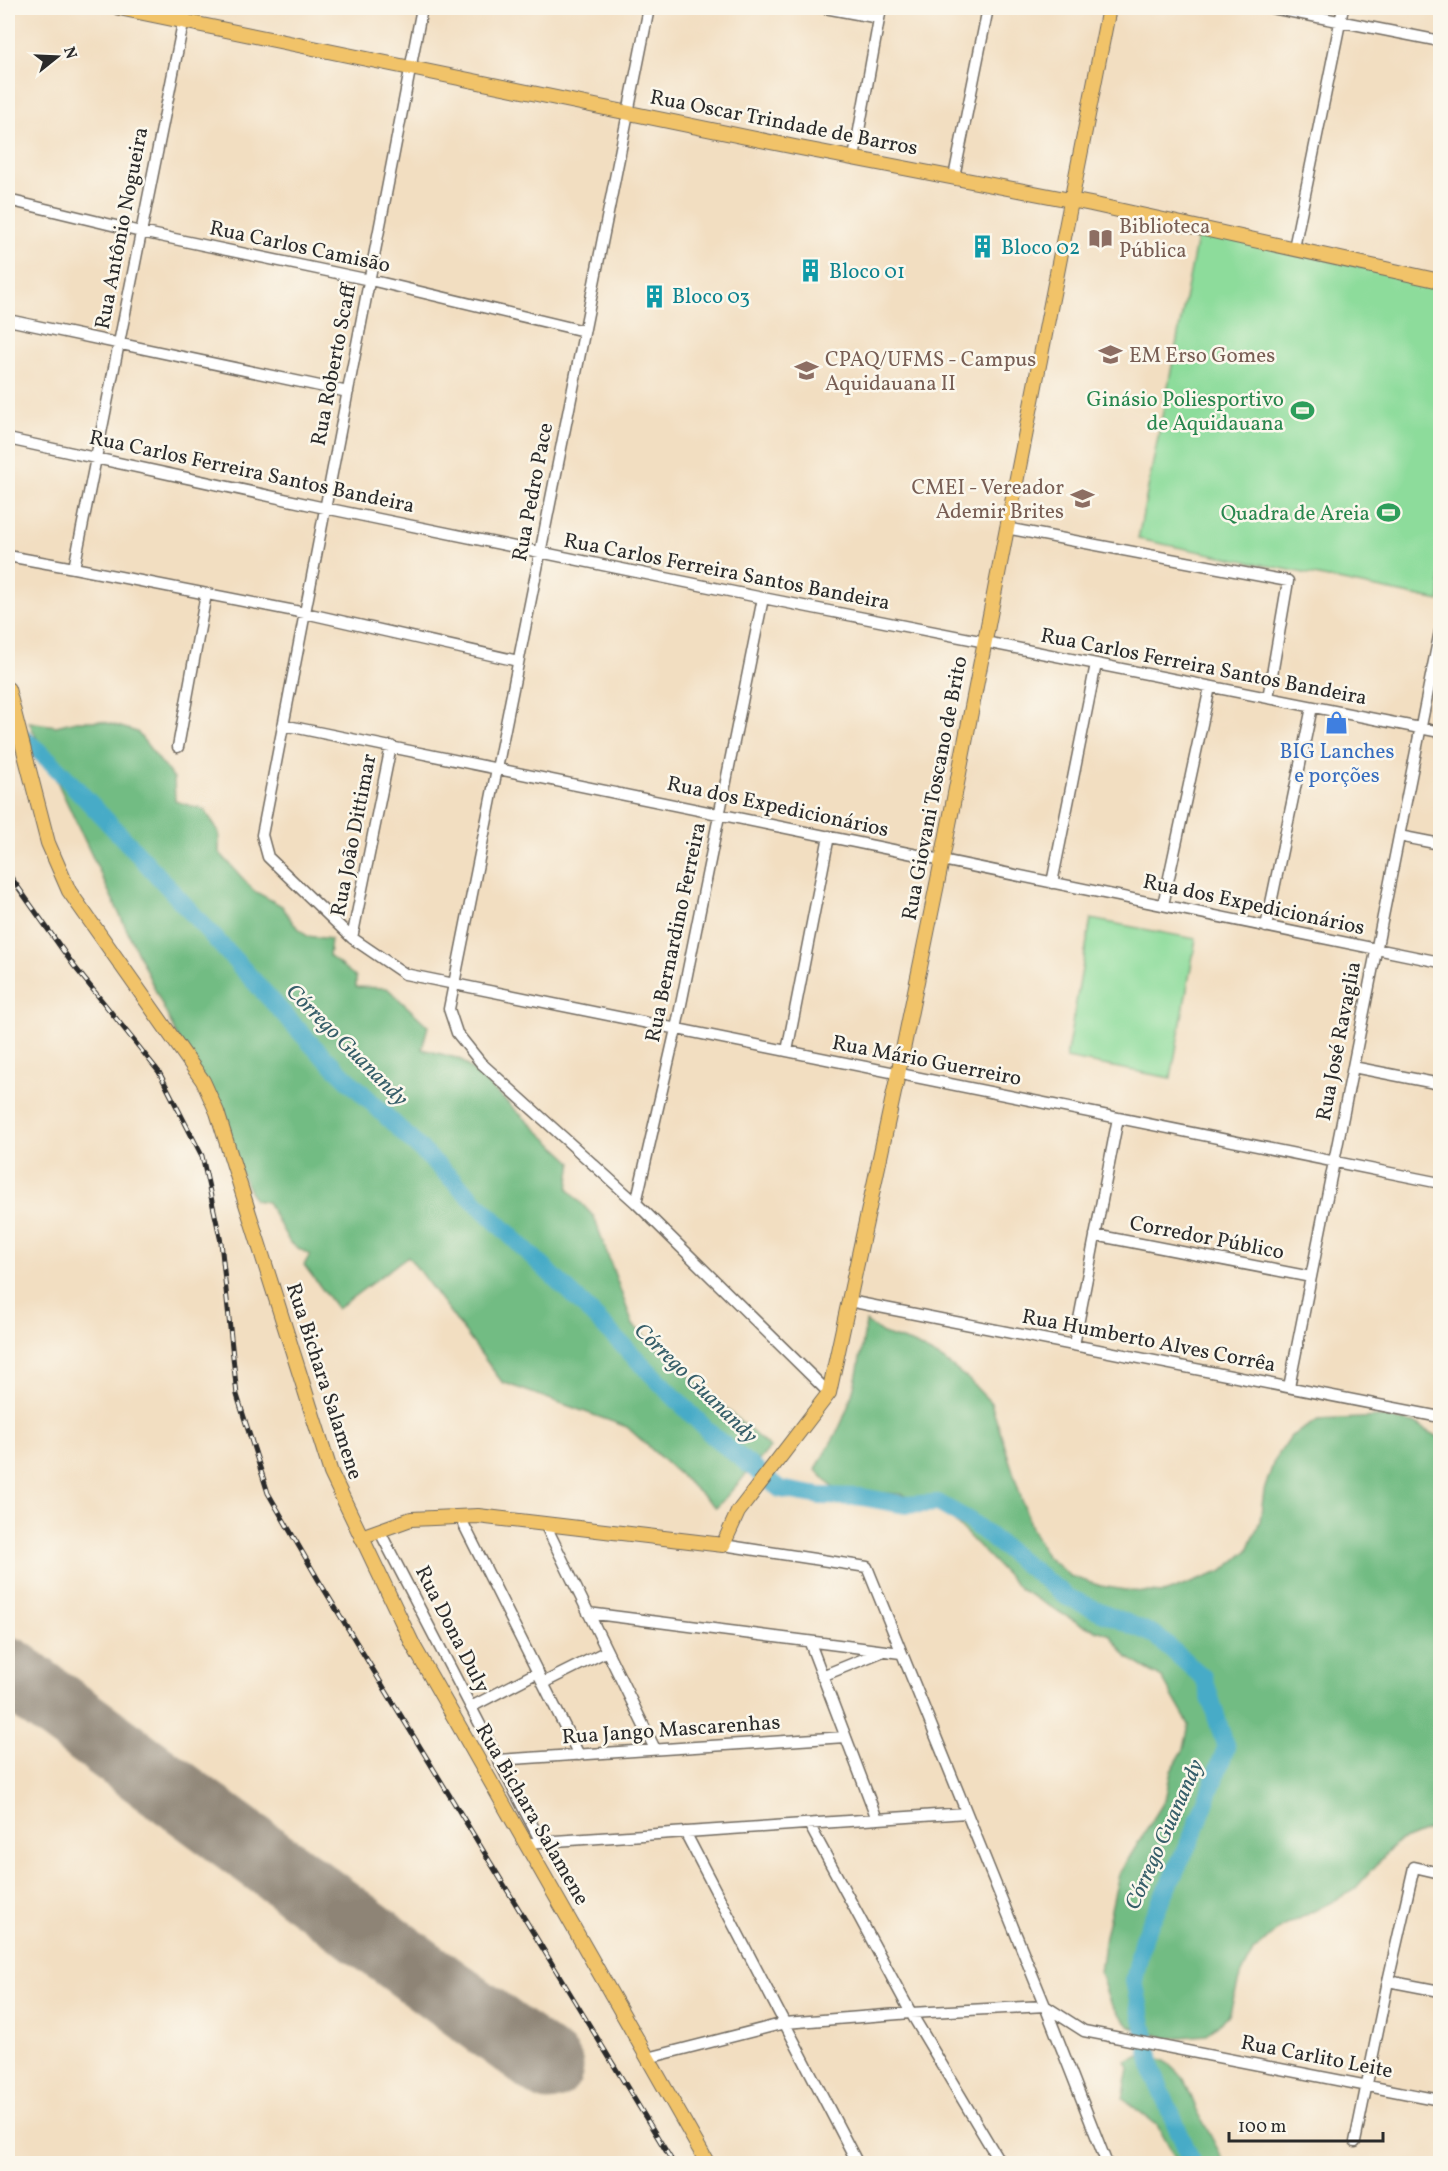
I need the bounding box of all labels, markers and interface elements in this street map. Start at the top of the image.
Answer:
north arrow [27,27,87,87]
text: N [57,44,82,62]
street label: Rua Oscar Trindade de Barros [647,83,920,164]
street label: Rua Antônio Nogueira [89,125,156,332]
place label: Biblioteca Pública [1119,213,1210,266]
street label: Rua Carlos Camisão [207,214,393,281]
library icon: Biblioteca Pública [1088,225,1114,251]
building icon: Bloco 02 [970,234,996,260]
place label: Bloco 02 [1001,234,1080,263]
building icon: Bloco 01 [798,258,824,284]
place label: Bloco 01 [829,258,905,287]
street label: Rua Roberto Scaff [305,280,365,449]
building icon: Bloco 03 [641,283,667,309]
place label: Bloco 03 [672,283,750,312]
school or university icon: EM Erso Gomes [1098,342,1124,368]
place label: EM Erso Gomes [1129,342,1275,371]
place label: CPAQ/UFMS - Campus Aquidauana II [825,346,1036,399]
school or university icon: CPAQ/UFMS - Campus Aquidauana II [794,358,820,384]
place label: Ginásio Poliesportivo de Aquidauana [1087,386,1284,439]
sports icon: Ginásio Poliesportivo de Aquidauana [1289,398,1315,424]
street label: Rua Pedro Pace [506,420,561,564]
street label: Rua Carlos Ferreira Santos Bandeira [86,424,417,521]
place label: CMEI - Vereador Ademir Brites [912,474,1064,527]
school or university icon: CMEI - Vereador Ademir Brites [1069,486,1095,512]
place label: Quadra de Areia [1221,500,1370,529]
sports icon: Quadra de Areia [1375,500,1401,526]
street label: Rua Carlos Ferreira Santos Bandeira [561,527,892,618]
street label: Rua Carlos Ferreira Santos Bandeira [1038,622,1369,713]
street label: Rua Giovani Toscano de Brito [896,654,975,923]
shop icon: BIG Lanches e porções [1324,710,1350,736]
place label: BIG Lanches e porções [1279,738,1395,791]
street label: Rua João Dittimar [324,751,384,919]
street label: Rua dos Expedicionários [664,770,891,845]
street label: Rua Bernardino Ferreira [639,820,714,1045]
street label: Rua dos Expedicionários [1140,868,1367,943]
street label: Rua José Ravaglia [1310,959,1369,1123]
water label: Córrego Guanandy [278,977,415,1114]
street label: Rua Mário Guerreiro [830,1029,1024,1094]
street label: Corredor Público [1127,1209,1287,1268]
street label: Rua Bichara Salamene [278,1279,369,1484]
street label: Rua Humberto Alves Corrêa [1019,1303,1278,1380]
water label: Córrego Guanandy [626,1316,764,1451]
street label: Rua Dona Duly [407,1561,497,1699]
street label: Rua Jango Mascarenhas [561,1708,781,1753]
street label: Rua Bichara Salamene [468,1719,596,1911]
water label: Córrego Guanandy [1118,1755,1212,1915]
street label: Rua Carlito Leite [1238,2029,1395,2086]
scale bar [1229,2105,1384,2143]
text: 100 m [1238,2115,1287,2140]

